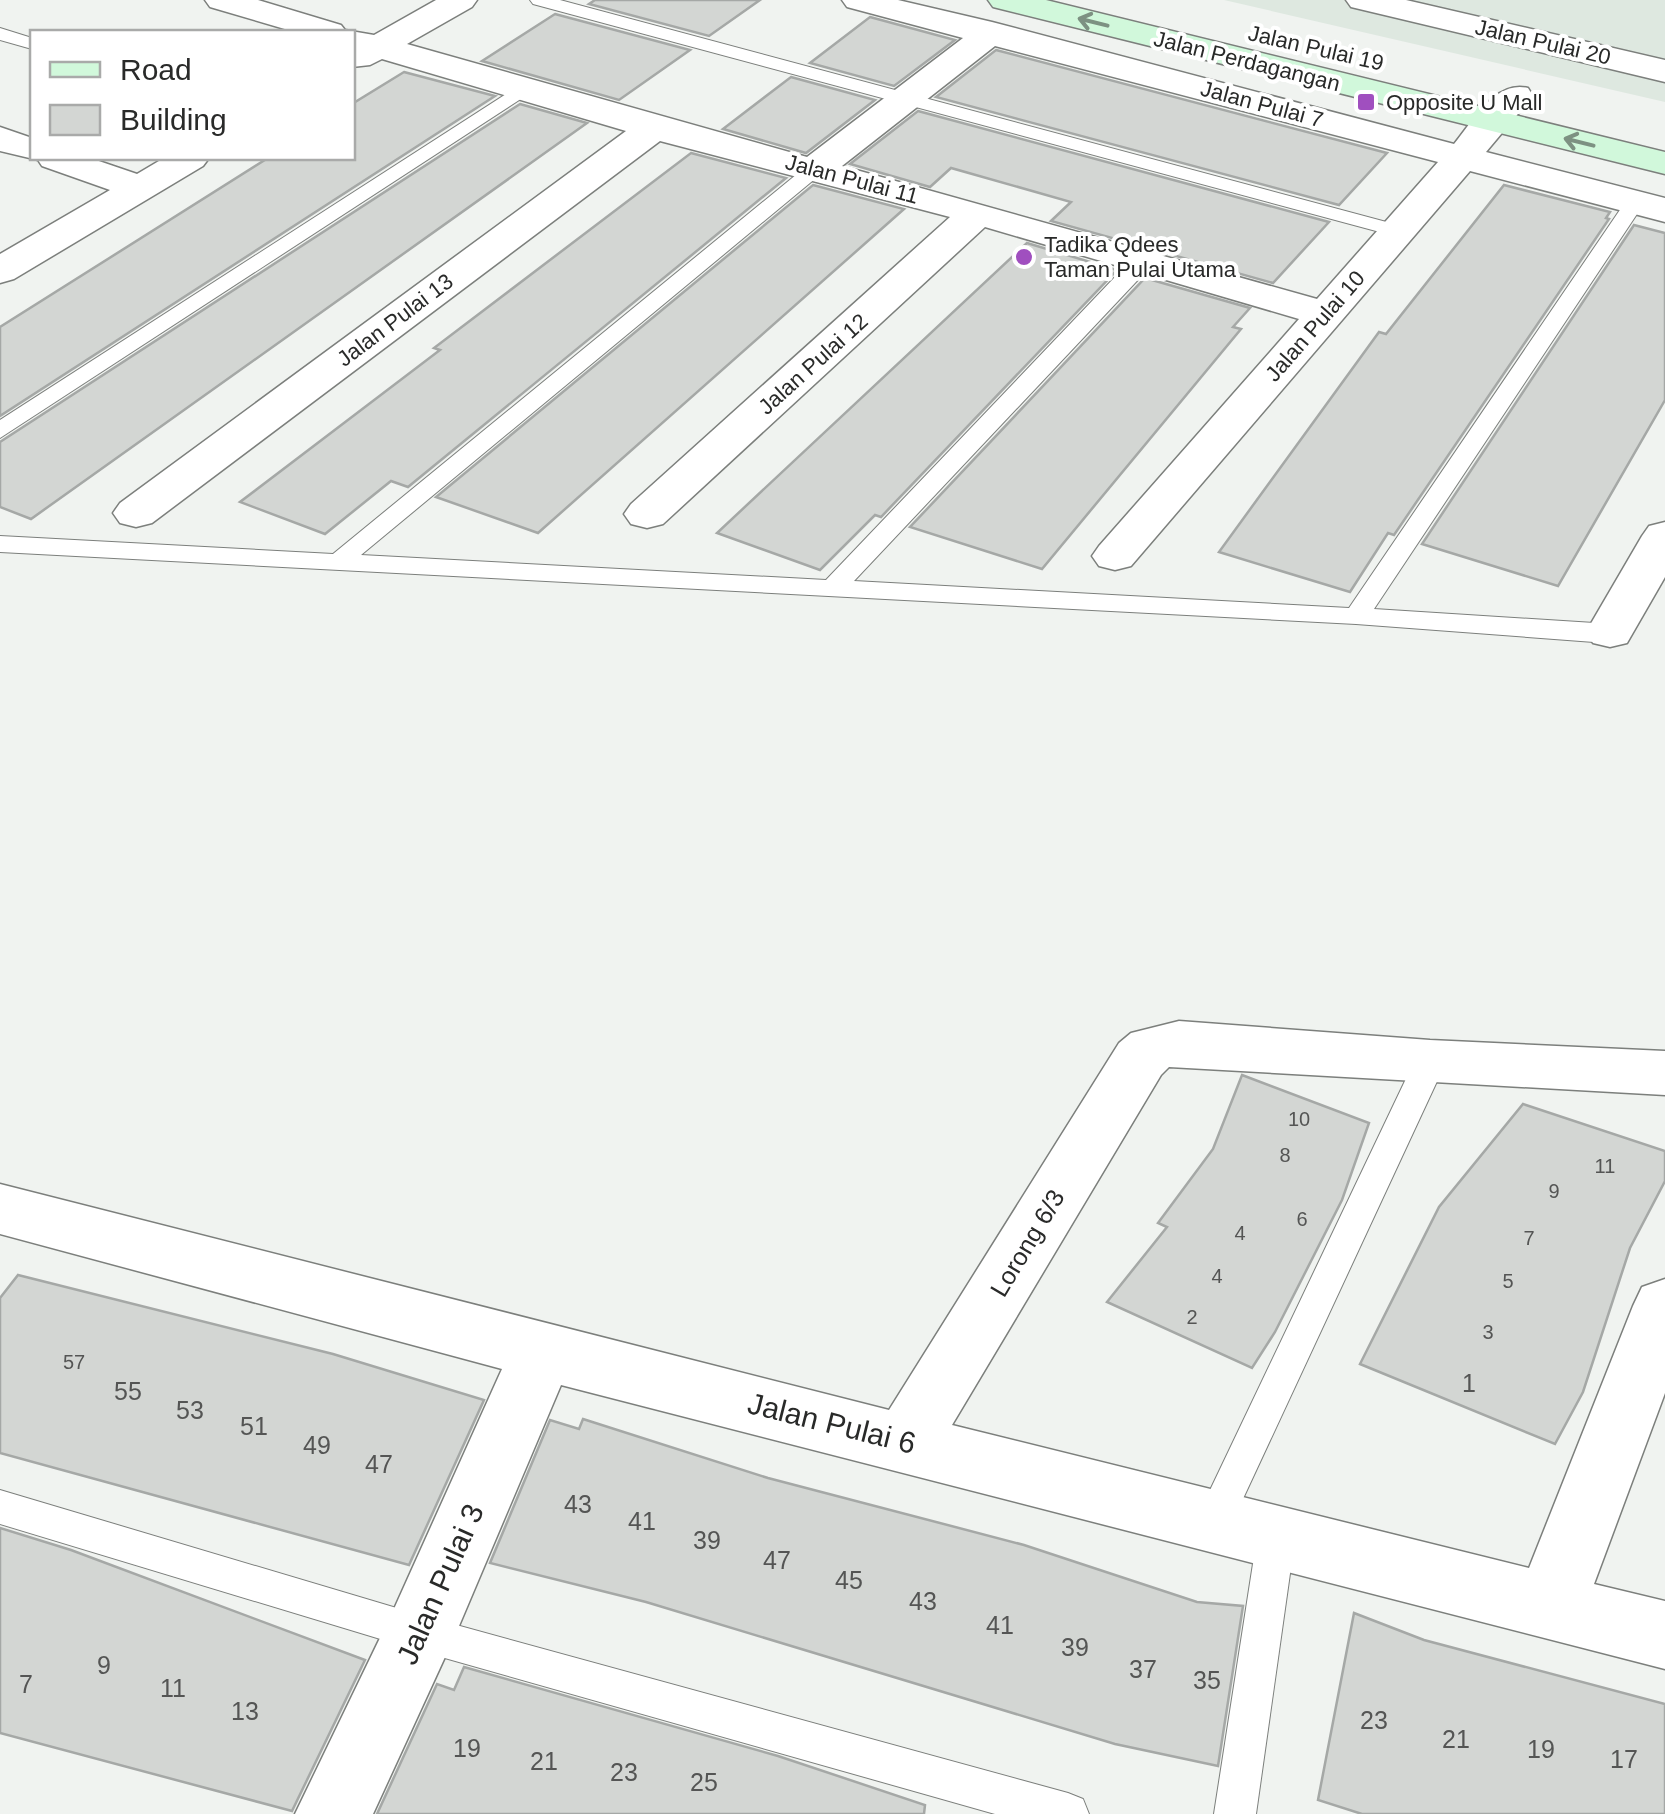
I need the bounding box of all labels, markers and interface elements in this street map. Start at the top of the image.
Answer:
one-way arrow [1078,12,1109,31]
street label: Jalan Pulai 20 [1473,14,1613,70]
street label: Jalan Pulai 19 [1246,20,1386,76]
street label: Jalan Perdagangan [1151,26,1343,96]
legend [30,30,355,160]
text: Road [120,53,192,86]
street label: Jalan Pulai 7 [1198,76,1326,132]
place label: Opposite U Mall [1386,90,1543,115]
marker: Opposite U Mall [1355,91,1377,113]
text: Building [120,103,227,136]
one-way arrow [1564,132,1596,150]
street label: Jalan Pulai 11 [783,149,921,209]
place label: Tadika Qdees Taman Pulai Utama [1044,232,1237,282]
marker: Tadika Qdees Taman Pulai Utama [1013,246,1035,268]
street label: Jalan Pulai 10 [1260,266,1370,386]
street label: Jalan Pulai 13 [332,268,458,372]
street label: Jalan Pulai 12 [753,308,873,420]
house number: 10 [1288,1108,1310,1130]
house number: 8 [1279,1144,1291,1166]
house number: 11 [1595,1155,1615,1177]
house number: 9 [1548,1180,1560,1202]
street label: Lorong 6/3 [984,1185,1070,1301]
house number: 6 [1296,1208,1308,1230]
house number: 4 [1234,1222,1246,1244]
house number: 7 [1523,1227,1535,1249]
house number: 4 [1211,1265,1223,1287]
house number: 5 [1502,1270,1514,1292]
house number: 2 [1186,1306,1198,1328]
house number: 3 [1482,1321,1494,1343]
house number: 57 [63,1351,85,1373]
house number: 1 [1462,1369,1476,1397]
house number: 55 [114,1377,142,1405]
street label: Jalan Pulai 6 [745,1386,919,1460]
house number: 53 [176,1396,204,1424]
house number: 51 [240,1412,268,1440]
house number: 49 [303,1431,331,1459]
house number: 47 [365,1450,393,1478]
house number: 43 [564,1490,592,1518]
street label: Jalan Pulai 3 [390,1499,490,1669]
house number: 41 [628,1507,656,1535]
house number: 39 [693,1526,721,1554]
house number: 47 [763,1546,791,1574]
house number: 45 [835,1566,863,1594]
house number: 43 [909,1587,937,1615]
house number: 41 [986,1611,1014,1639]
house number: 39 [1061,1633,1089,1661]
house number: 9 [97,1651,111,1679]
house number: 37 [1129,1655,1157,1683]
house number: 35 [1193,1666,1221,1694]
house number: 7 [19,1670,33,1698]
house number: 11 [160,1674,186,1702]
house number: 13 [231,1697,259,1725]
house number: 23 [1360,1706,1388,1734]
house number: 21 [1442,1725,1470,1753]
house number: 19 [453,1734,481,1762]
house number: 19 [1527,1735,1555,1763]
house number: 17 [1610,1745,1638,1773]
house number: 21 [530,1747,558,1775]
house number: 23 [610,1758,638,1786]
house number: 25 [690,1768,718,1796]

